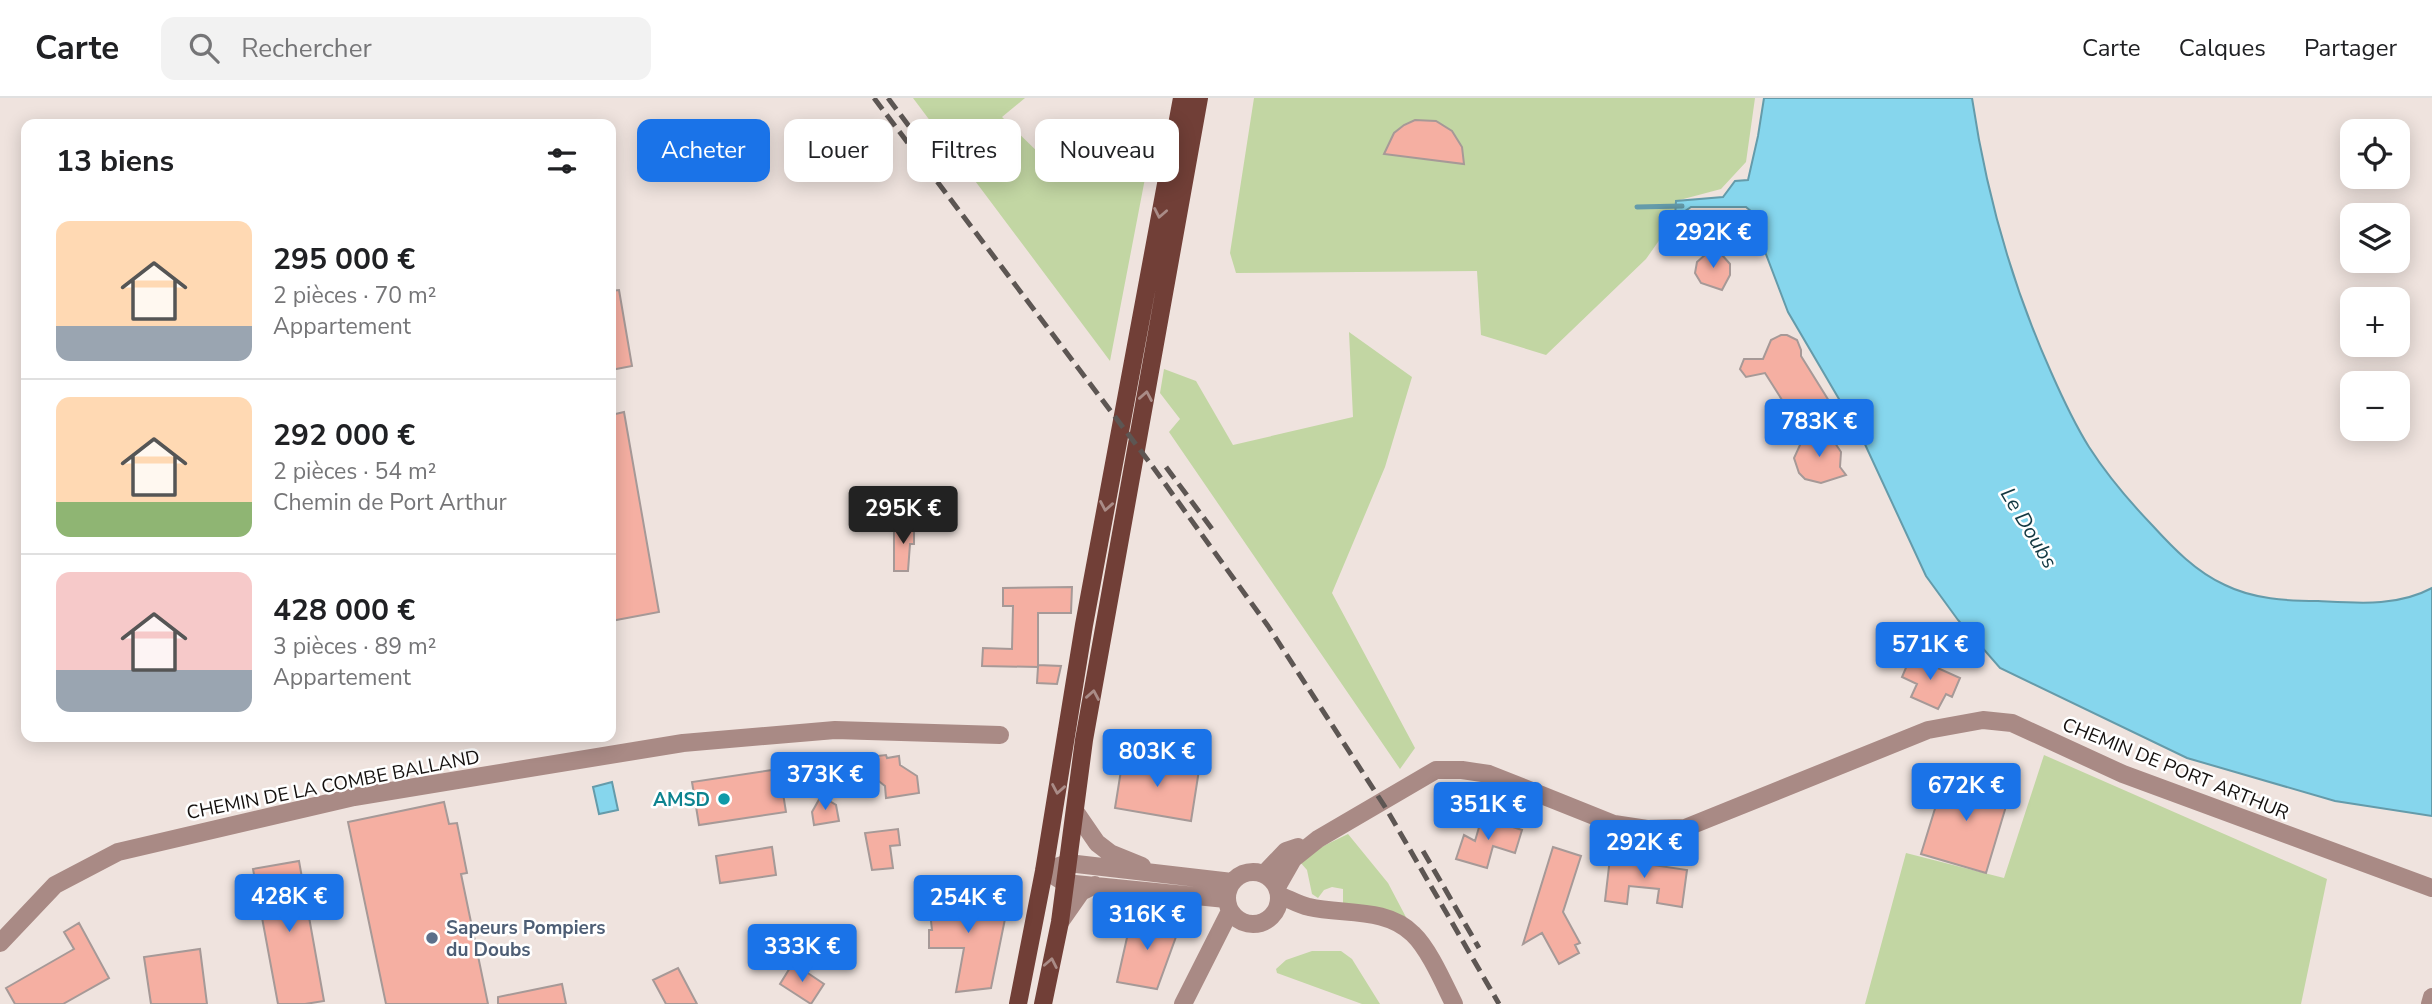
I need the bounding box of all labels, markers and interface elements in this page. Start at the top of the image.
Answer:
search box [161,17,651,80]
text: Carte [35,26,119,71]
icon: search [185,29,223,67]
text: Rechercher [241,31,372,66]
text: Carte [2082,32,2141,64]
text: Calques [2179,32,2266,64]
text: Partager [2304,32,2397,64]
chip: Acheter [637,119,770,182]
chip: Louer [784,119,893,182]
chip: Filtres [907,119,1021,182]
chip: Nouveau [1035,119,1179,182]
map controls [2340,119,2410,441]
button: locate [2340,119,2410,189]
text: 13 biens [56,141,174,182]
icon: filters [543,142,581,180]
button: layers [2340,203,2410,273]
one-way arrow [1154,207,1169,219]
pin: 292K € [1656,211,1770,270]
text: 292K € [1675,217,1751,248]
text: 295 000 € [273,239,415,280]
icon: home [112,249,196,333]
text: 2 pièces · 70 m² [273,280,436,311]
button: + [2340,287,2410,357]
text: Appartement [273,311,411,342]
button: − [2340,371,2410,441]
one-way arrow [1138,390,1153,402]
pin: 783K € [1762,400,1876,459]
text: 783K € [1781,406,1857,437]
text: 292 000 € [273,415,415,456]
icon: home [112,425,196,509]
text: 2 pièces · 54 m² [273,456,436,487]
water label: Le Doubs [1994,483,2064,573]
pin: 295K € [846,486,960,546]
text: Chemin de Port Arthur [273,487,507,518]
text: 295K € [865,493,941,524]
one-way arrow [1100,499,1115,511]
text: 428 000 € [273,590,415,631]
icon: home [112,600,196,684]
pin: 571K € [1873,622,1987,682]
text: 571K € [1892,629,1968,660]
text: 3 pièces · 89 m² [273,631,436,662]
text: Appartement [273,662,411,693]
one-way arrow [1084,689,1099,701]
street label: CHEMIN DE PORT ARTHUR [2058,712,2293,826]
pin: 803K € [1100,730,1214,789]
text: 803K € [1119,736,1195,767]
street label: CHEMIN DE LA COMBE BALLAND [184,744,482,826]
pin: 373K € [768,752,882,812]
text: 373K € [787,759,863,790]
pin: 672K € [1909,764,2023,823]
text: 672K € [1928,770,2004,801]
pin: 351K € [1431,782,1545,842]
one-way arrow [1051,783,1066,795]
place label: AMSD [653,787,710,813]
text: 351K € [1450,789,1526,820]
marker: AMSD [716,791,732,807]
pin: 292K € [1587,820,1701,880]
text: 292K € [1606,827,1682,858]
pin: 428K € [232,874,346,934]
pin: 254K € [911,876,1025,935]
text: 428K € [251,881,327,912]
text: 254K € [930,882,1006,913]
pin: 316K € [1090,892,1204,952]
text: 316K € [1109,899,1185,930]
place label: Sapeurs Pompiers du Doubs [446,915,606,963]
pin: 333K € [745,924,859,984]
marker: Sapeurs Pompiers du Doubs [424,930,440,946]
text: 333K € [764,931,840,962]
one-way arrow [1043,957,1058,969]

